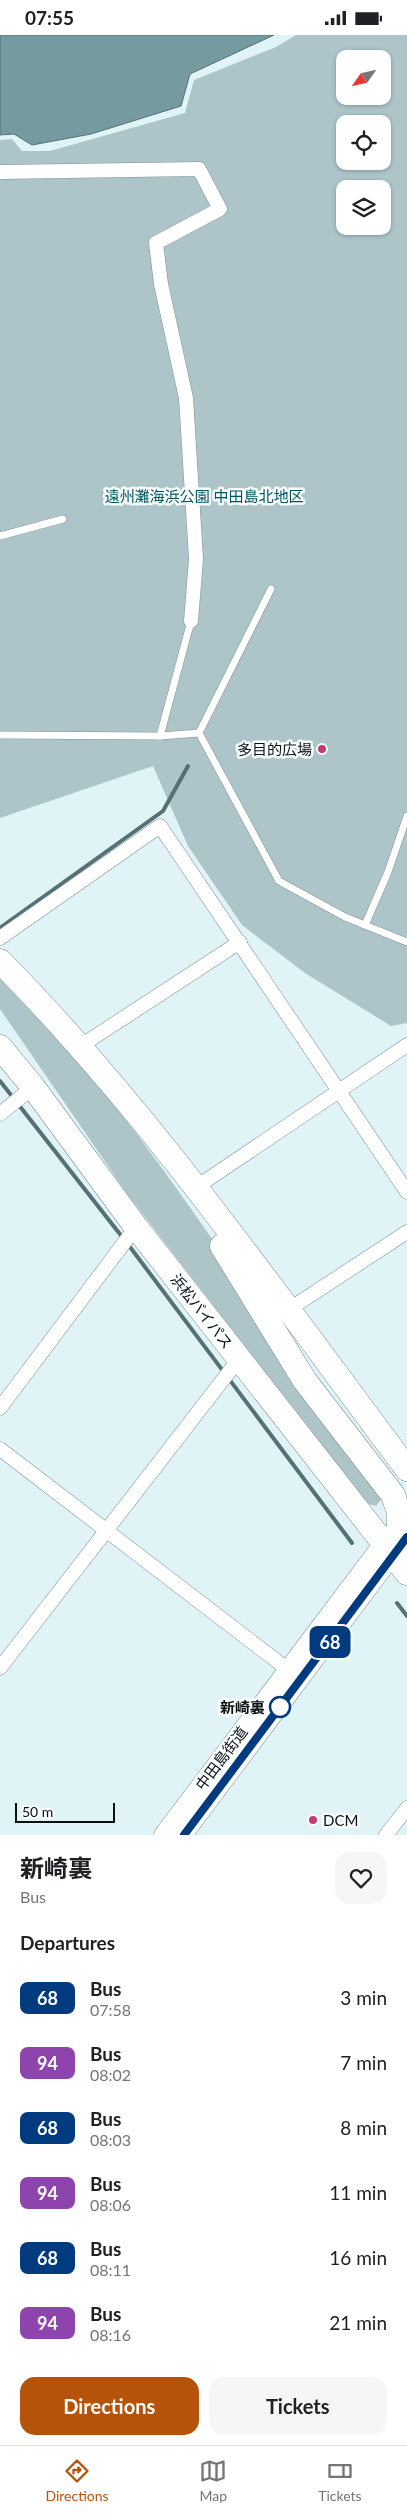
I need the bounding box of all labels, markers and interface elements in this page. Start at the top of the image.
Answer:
text: 07:55 [25,6,74,29]
north arrow [336,50,391,105]
map controls [336,50,391,235]
button: locate [336,115,391,170]
button: layers [336,180,391,235]
park label: 遠州灘海浜公園 中田島北地区 [105,487,303,505]
place label: 多目的広場 [237,740,312,758]
marker: 多目的広場 [316,743,328,755]
street label: 浜松バイパス [167,1270,237,1352]
line badge: 68 [308,1626,352,1658]
text: 68 [320,1631,340,1653]
marker: 新崎裏 [269,1696,291,1718]
place label: 新崎裏 [220,1698,265,1716]
street label: 中田島街道 [191,1723,251,1793]
scale bar [15,1800,115,1823]
text: 50 m [22,1803,53,1820]
place label: DCM [323,1811,358,1829]
marker: DCM [307,1814,319,1826]
button: heart [335,1852,387,1904]
text: 新崎裏 [20,1853,92,1882]
text: Bus [20,1887,46,1906]
text: Departures [20,1931,115,1954]
text: Bus [90,1977,121,2000]
text: 3 min [340,1986,387,2009]
text: 68 [37,1987,58,2009]
text: 07:58 [90,2000,131,2019]
text: Bus [90,2042,121,2065]
text: 7 min [340,2051,387,2074]
text: 94 [37,2052,58,2074]
text: 08:02 [90,2065,131,2084]
text: Bus [90,2107,121,2130]
text: 8 min [340,2116,387,2139]
text: 68 [37,2117,58,2139]
text: 08:03 [90,2130,131,2149]
text: Bus [90,2172,121,2195]
text: 11 min [329,2181,387,2204]
text: 94 [37,2182,58,2204]
text: 08:06 [90,2195,131,2214]
text: Bus [90,2237,121,2260]
text: 16 min [329,2246,387,2269]
text: 68 [37,2247,58,2269]
text: 08:11 [90,2260,131,2279]
text: Bus [90,2302,121,2325]
text: 21 min [329,2311,387,2334]
text: 94 [37,2312,58,2334]
text: 08:16 [90,2325,131,2344]
button: Directions [20,2377,199,2435]
button: Tickets [209,2377,387,2435]
tab: Directions [45,2457,109,2504]
tab: Map [199,2457,227,2504]
tab: Tickets [318,2457,362,2504]

